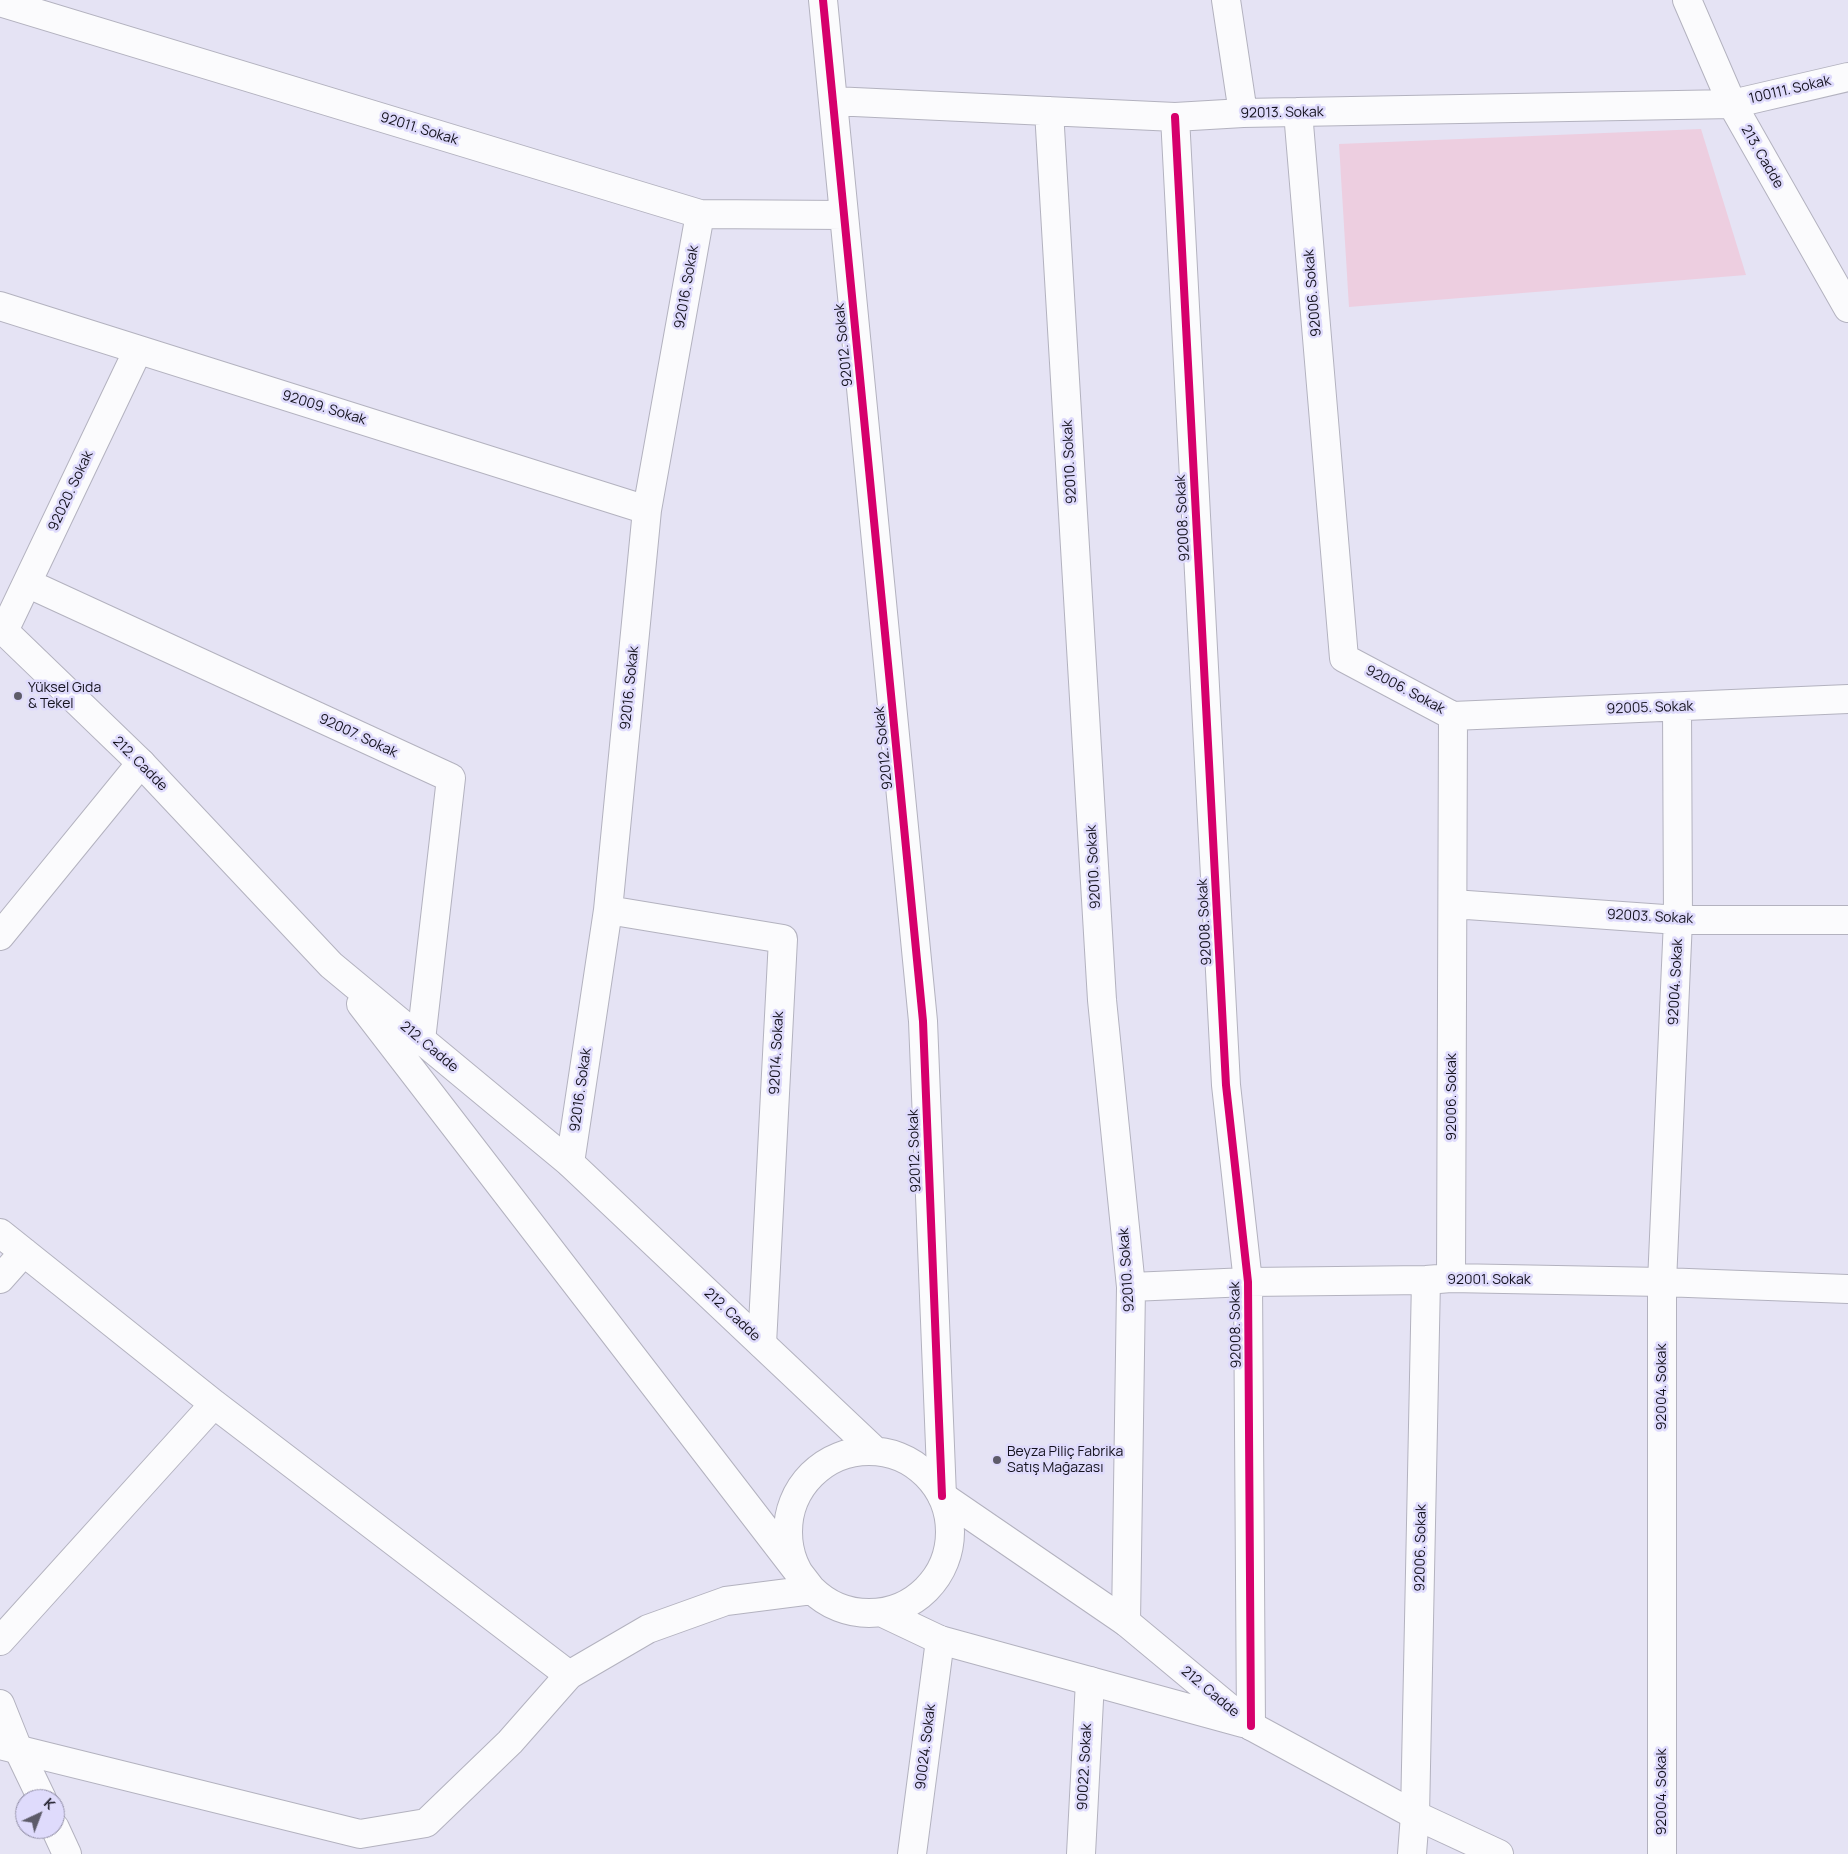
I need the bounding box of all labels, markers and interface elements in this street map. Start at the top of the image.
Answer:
street label: 100111. Sokak [1748,72,1832,108]
street label: 92013. Sokak [1240,104,1324,122]
street label: 92011. Sokak [378,109,460,149]
street label: 213. Cadde [1737,122,1787,192]
street label: 92016. Sokak [671,244,703,330]
street label: 92006. Sokak [1301,249,1325,337]
street label: 92012. Sokak [831,303,857,387]
street label: 92009. Sokak [280,387,368,429]
street label: 92010. Sokak [1059,420,1081,504]
street label: 92020. Sokak [45,448,97,534]
street label: 92008. Sokak [1172,474,1194,562]
street label: 92016. Sokak [617,645,643,731]
street label: 92006. Sokak [1362,662,1448,718]
place label: Yüksel Gıda & Tekel [28,680,101,712]
marker: Yüksel Gıda & Tekel [12,690,24,702]
street label: 92005. Sokak [1606,698,1694,718]
street label: 92012. Sokak [871,706,897,790]
street label: 92007. Sokak [316,710,400,762]
street label: 212. Cadde [109,733,171,795]
street label: 92010. Sokak [1083,825,1105,909]
street label: 92008. Sokak [1194,878,1216,966]
street label: 92003. Sokak [1606,906,1694,928]
street label: 92004. Sokak [1665,938,1687,1026]
street label: 92014. Sokak [766,1011,788,1095]
street label: 212. Cadde [397,1018,461,1076]
street label: 92016. Sokak [567,1047,595,1133]
street label: 92006. Sokak [1444,1053,1460,1141]
street label: 92012. Sokak [905,1109,925,1193]
street label: 92010. Sokak [1116,1227,1138,1313]
street label: 92001. Sokak [1447,1272,1531,1288]
street label: 92008. Sokak [1227,1281,1245,1369]
street label: 212. Cadde [701,1285,763,1345]
street label: 92004. Sokak [1654,1344,1670,1430]
place label: Beyza Piliç Fabrika Satış Mağazası [1007,1444,1123,1476]
marker: Beyza Piliç Fabrika Satış Mağazası [991,1454,1003,1466]
street label: 92006. Sokak [1412,1504,1430,1592]
street label: 212. Cadde [1178,1663,1242,1721]
street label: 90024. Sokak [912,1703,940,1791]
street label: 90022. Sokak [1074,1723,1096,1811]
street label: 92004. Sokak [1654,1749,1670,1835]
north arrow [15,1789,65,1839]
text: K [40,1793,60,1813]

